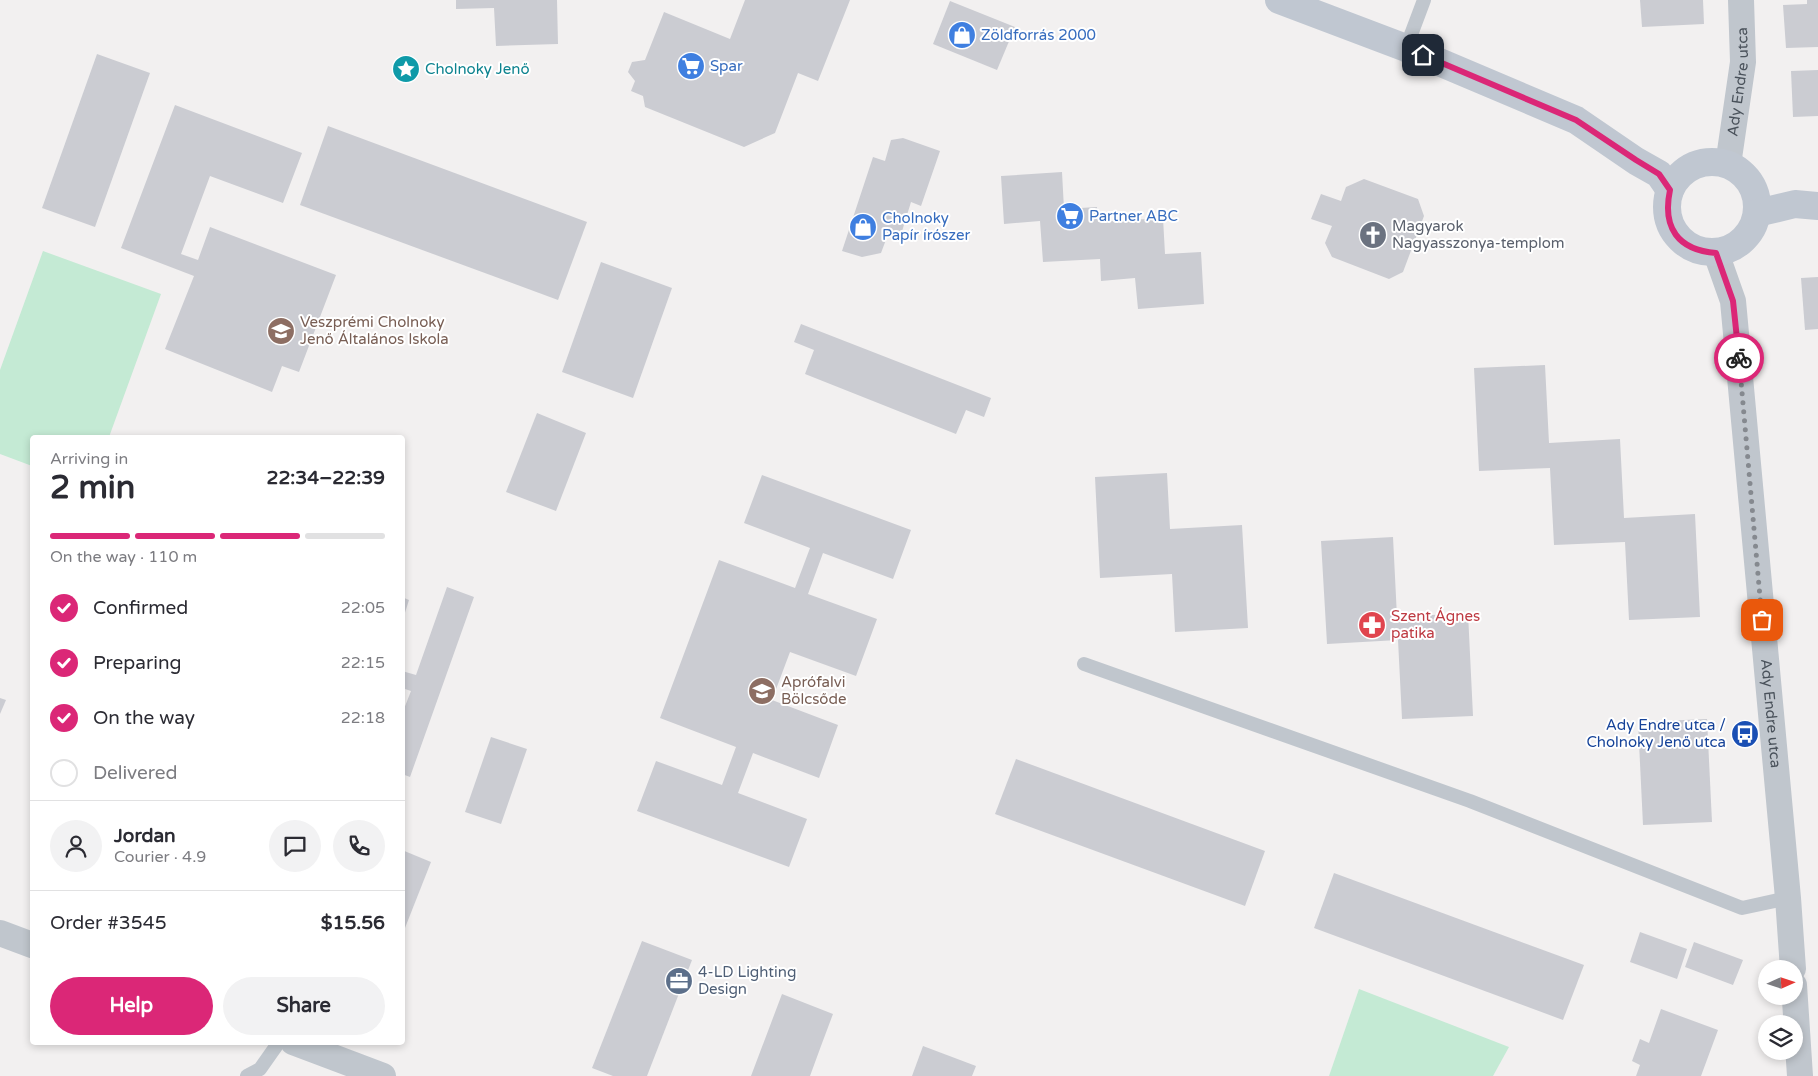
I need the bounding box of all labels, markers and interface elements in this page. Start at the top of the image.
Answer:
shop icon: Zöldforrás 2000 [947,20,977,50]
place label: Zöldforrás 2000 [981,26,1096,44]
street label: Ady Endre utca [1723,27,1752,137]
pin [1402,34,1444,76]
icon: home [1409,41,1437,69]
supermarket icon: Spar [676,51,706,81]
place icon: Cholnoky Jenő [391,54,421,84]
place label: Spar [710,57,743,75]
place label: Cholnoky Jenő [425,60,530,78]
supermarket icon: Partner ABC [1055,201,1085,231]
place label: Partner ABC [1089,207,1178,225]
place label: Cholnoky Papír írószer [882,209,971,244]
shop icon: Cholnoky Papír írószer [848,212,878,242]
place label: Magyarok Nagyasszonya-templom [1392,217,1565,252]
church icon: Magyarok Nagyasszonya-templom [1358,220,1388,250]
place label: Veszprémi Cholnoky Jenő Általános Iskola [300,313,449,348]
school or university icon: Veszprémi Cholnoky Jenő Általános Iskola [266,316,296,346]
courier [1714,333,1764,383]
icon: bike [1725,344,1753,372]
text: Arriving in [50,449,128,469]
text: 22:34–22:39 [266,467,385,489]
text: 2 min [50,469,135,507]
text: On the way · 110 m [50,547,197,567]
icon: check [50,594,78,622]
text: Confirmed [93,597,188,619]
text: 22:05 [341,598,385,618]
pin [1741,599,1783,641]
icon: bag [1748,606,1776,634]
place label: Szent Ágnes patika [1391,607,1480,642]
pharmacy icon: Szent Ágnes patika [1357,610,1387,640]
icon: check [50,649,78,677]
text: Preparing [93,652,182,674]
text: 22:15 [341,653,385,673]
street label: Ady Endre utca [1757,658,1785,769]
place label: Aprófalvi Bölcsőde [781,673,846,708]
school or university icon: Aprófalvi Bölcsőde [747,676,777,706]
icon: check [50,704,78,732]
text: On the way [93,707,195,729]
text: 22:18 [341,708,385,728]
place label: Ady Endre utca / Cholnoky Jenő utca [1586,716,1726,751]
bus stop icon: Ady Endre utca / Cholnoky Jenő utca [1730,719,1760,749]
text: Delivered [93,762,178,784]
button: person [50,820,102,872]
button: chat [269,820,321,872]
button: phone [333,820,385,872]
text: Jordan [114,825,176,847]
text: Courier · 4.9 [114,847,206,867]
text: Order #3545 [50,912,167,934]
text: $15.56 [321,912,385,934]
north arrow [1758,960,1802,1005]
map controls [1758,960,1803,1060]
place label: 4-LD Lighting Design [698,963,796,998]
office icon: 4-LD Lighting Design [664,966,694,996]
button: Help [50,977,213,1035]
button: Share [223,977,385,1035]
button: layers [1758,1015,1803,1060]

